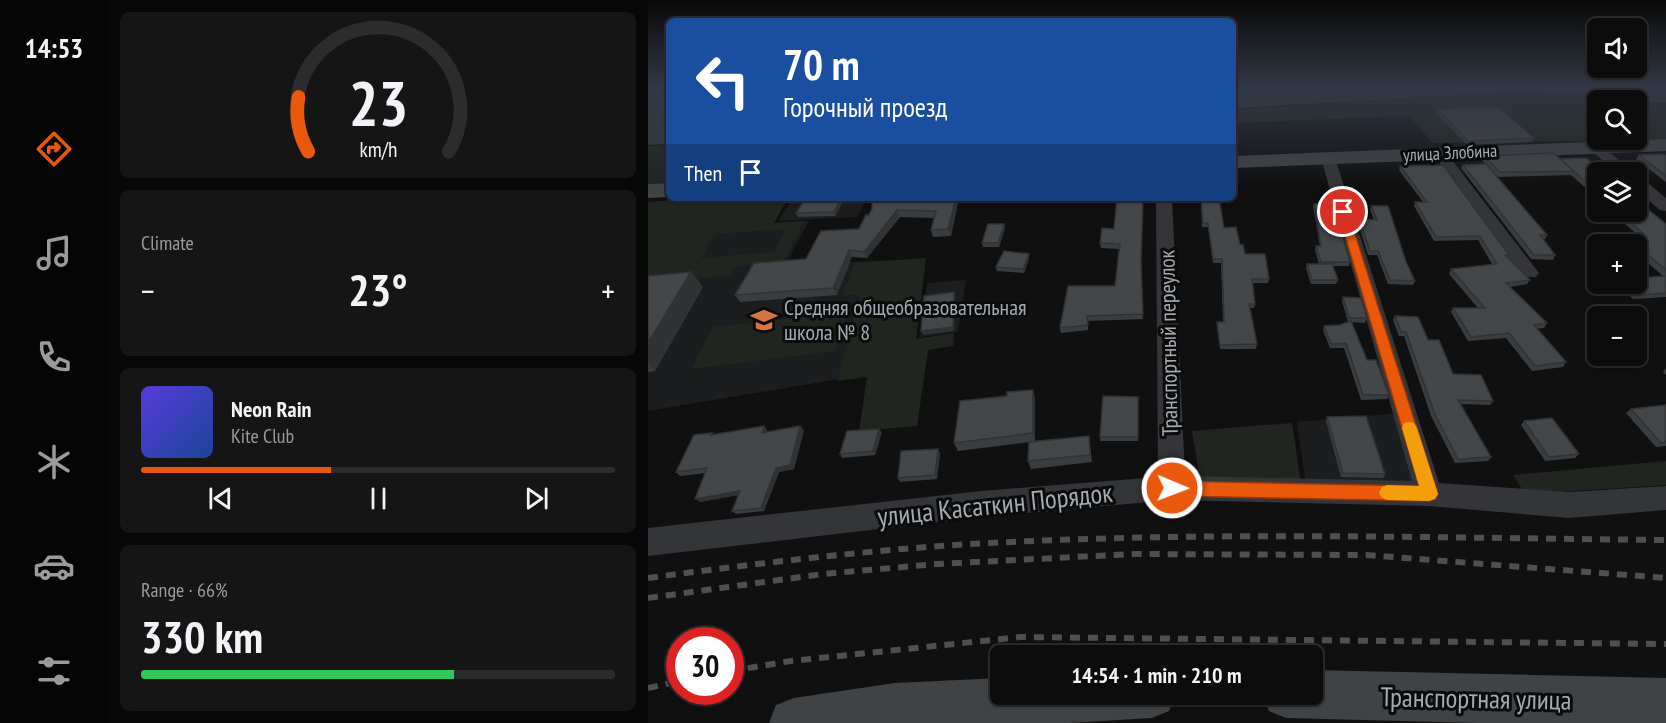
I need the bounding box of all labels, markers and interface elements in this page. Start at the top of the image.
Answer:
map controls [1587,18,1647,366]
button: sound [1587,18,1647,78]
text: 14:53 [25,31,83,65]
text: 70 m [783,37,860,92]
icon: left [684,42,762,120]
text: 23 [348,62,408,143]
text: Горочный проезд [783,90,947,124]
button: search [1587,90,1647,150]
icon: directions [33,128,75,170]
text: km/h [359,135,397,163]
street label: улица Злобина [1402,139,1498,166]
icon: arrive [734,156,767,189]
text: Then [684,159,722,187]
button: layers [1587,162,1647,222]
pin [1317,186,1368,237]
icon: arrive [1326,195,1359,228]
text: Climate [141,230,194,256]
icon: music [33,232,75,274]
button: + [1587,234,1647,294]
street label: Транспортный переулок [1152,249,1184,436]
text: 23° [348,260,408,318]
text: − [141,269,155,312]
text: + [601,269,615,312]
place label: Средняя общеобразовательная школа № 8 [784,293,1027,346]
school or university icon: Средняя общеобразовательная школа № 8 [749,305,779,335]
button: − [1587,306,1647,366]
icon: phone [33,336,75,378]
text: Neon Rain [231,395,311,423]
text: Kite Club [231,423,294,449]
icon: climate [33,441,75,483]
position arrow [1140,456,1204,520]
street label: улица Касаткин Порядок [876,475,1115,533]
icon: previous [204,482,237,515]
icon: pause [362,482,395,515]
icon: next [520,482,553,515]
icon: car [33,545,75,587]
text: Range · 66% [141,577,228,603]
text: 330 km [141,607,263,665]
speed limit sign: 30 [666,627,744,705]
icon: filters [33,650,75,692]
text: 14:54 · 1 min · 210 m [1071,661,1242,689]
street label: Транспортная улица [1380,679,1572,717]

